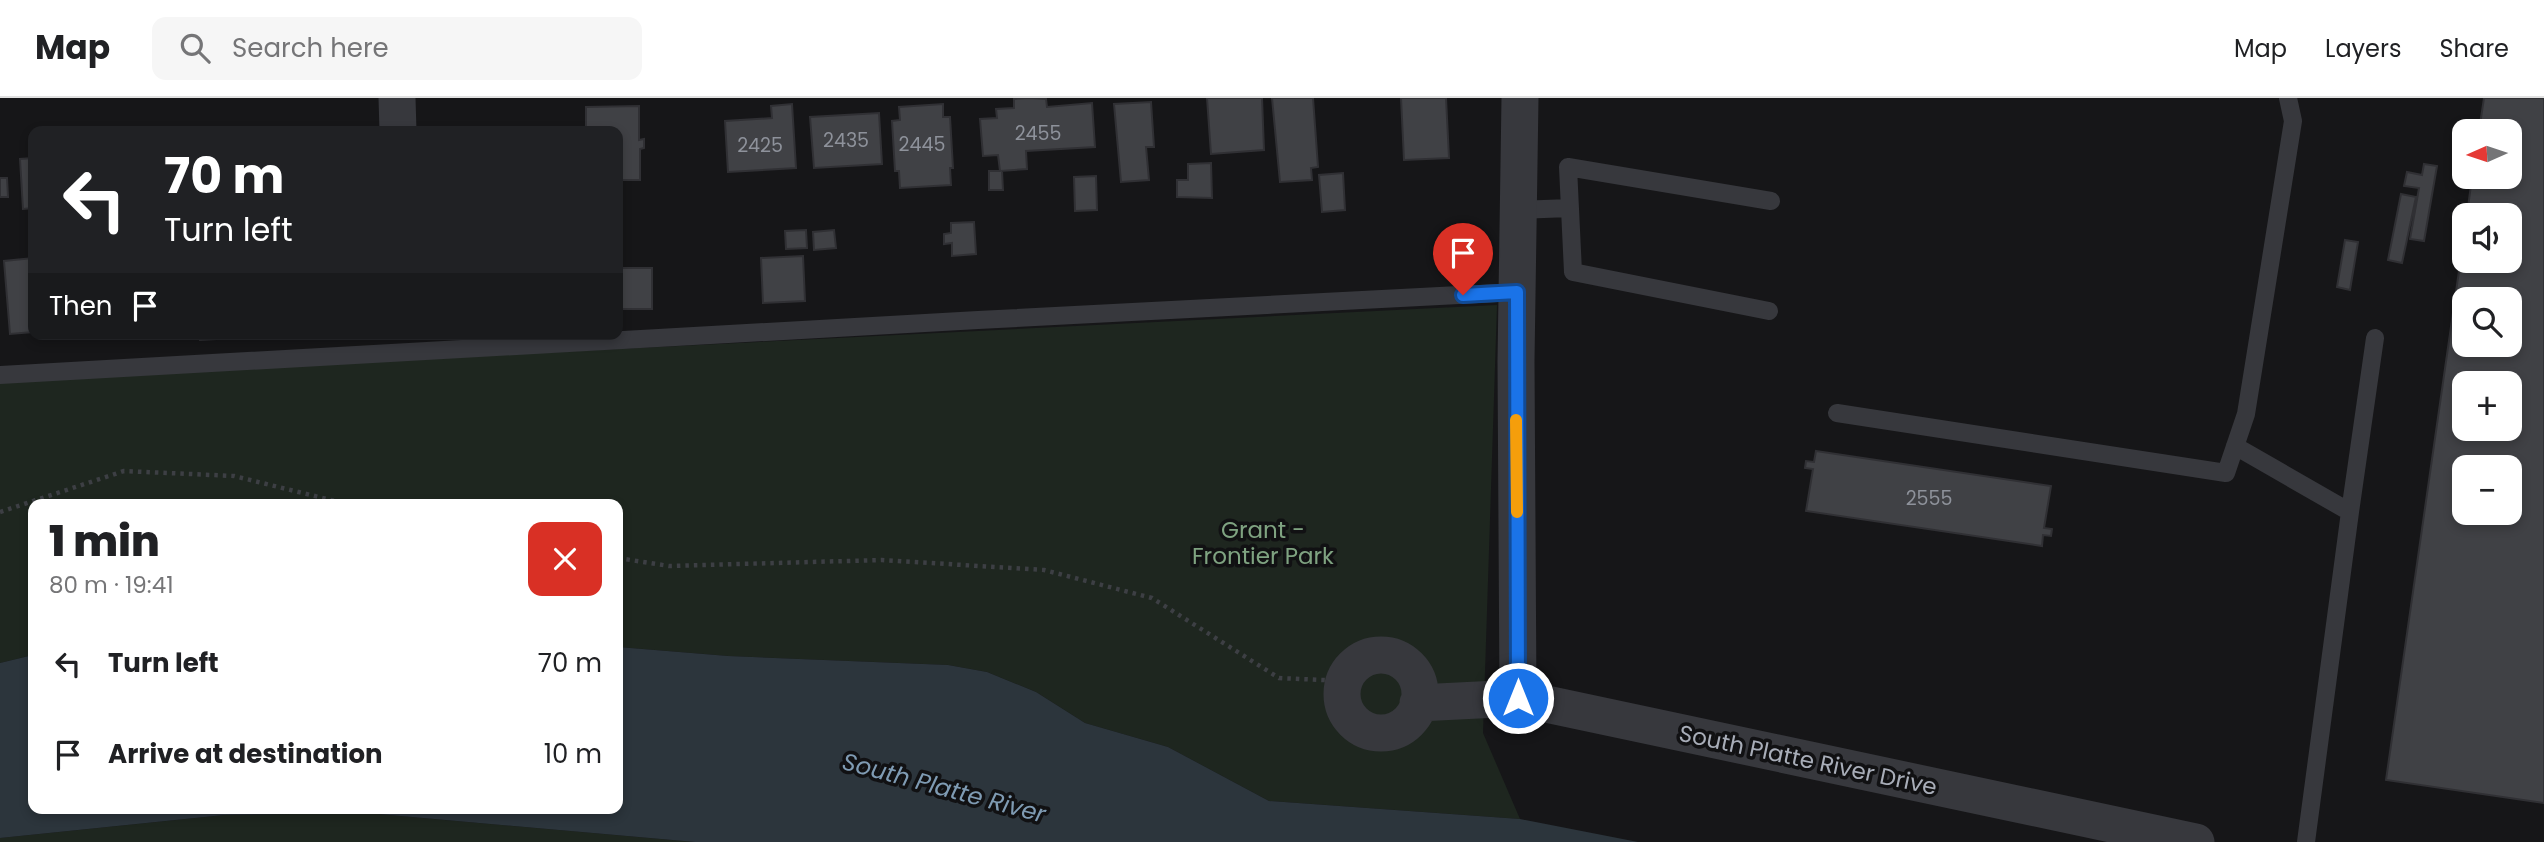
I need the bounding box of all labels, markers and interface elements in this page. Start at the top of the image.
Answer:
search box [152,17,642,80]
text: Map [35,24,110,71]
icon: search [176,29,214,67]
text: Search here [232,30,389,66]
text: Map [2234,32,2287,65]
text: Layers [2325,32,2401,65]
text: Share [2439,32,2509,65]
north arrow [2452,119,2522,189]
map controls [2452,119,2522,525]
house number: 2455 [1015,120,1061,147]
house number: 2435 [823,127,869,154]
house number: 2445 [899,131,945,158]
house number: 2425 [737,132,783,159]
text: 70 m [164,142,284,210]
icon: left [49,154,140,245]
button: sound [2452,203,2522,273]
text: Turn left [164,207,293,252]
pin [1433,223,1493,295]
icon: arrive [1444,234,1482,272]
icon: arrive [126,287,164,325]
button: search [2452,287,2522,357]
text: Then [49,288,112,324]
button: + [2452,371,2522,441]
button: − [2452,455,2522,525]
house number: 2555 [1906,485,1952,512]
text: 1 min [49,512,160,571]
park label: Grant - Frontier Park [1192,514,1334,572]
button: close [528,522,602,596]
text: 80 m · 19:41 [49,569,174,601]
icon: left [49,645,87,683]
text: Turn left [108,645,219,681]
text: 70 m [538,645,602,681]
position arrow [1481,661,1555,735]
street label: South Platte River Drive [1676,717,1940,803]
icon: arrive [49,736,87,774]
text: Arrive at destination [108,736,383,772]
text: 10 m [544,736,602,772]
water label: South Platte River [839,744,1050,831]

